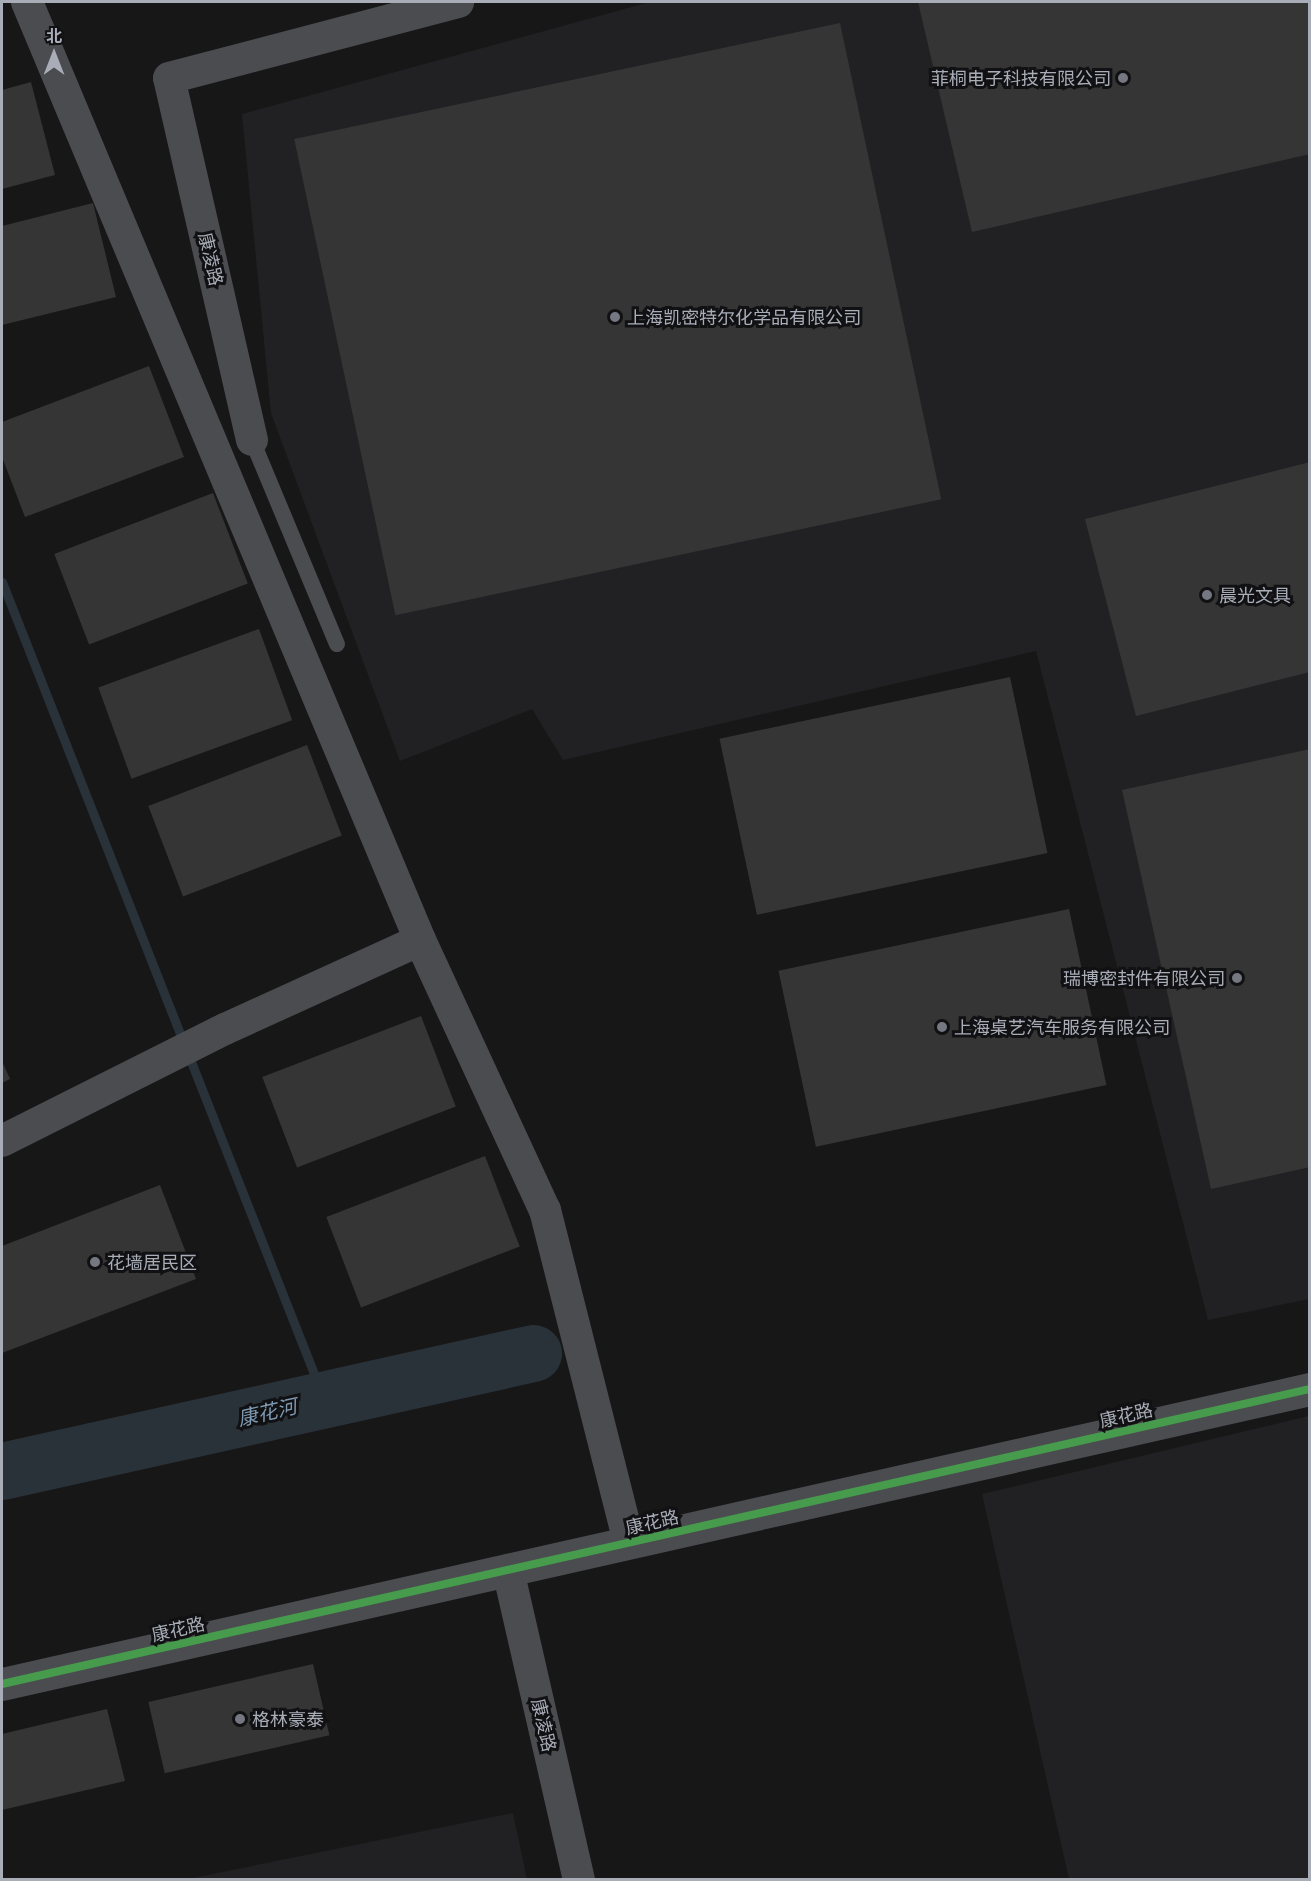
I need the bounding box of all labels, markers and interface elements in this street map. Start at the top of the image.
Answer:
north arrow [24,24,84,84]
text: 北 [46,26,62,45]
place label: 菲桐电子科技有限公司 [931,67,1111,89]
marker: 菲桐电子科技有限公司 [1116,71,1130,85]
street label: 康凌路 [194,230,228,288]
place label: 上海凯密特尔化学品有限公司 [627,306,861,328]
marker: 上海凯密特尔化学品有限公司 [608,310,622,324]
place label: 晨光文具 [1219,584,1291,606]
marker: 晨光文具 [1200,588,1214,602]
place label: 瑞博密封件有限公司 [1063,967,1225,989]
marker: 瑞博密封件有限公司 [1230,971,1244,985]
place label: 上海桌艺汽车服务有限公司 [954,1016,1170,1038]
marker: 上海桌艺汽车服务有限公司 [935,1020,949,1034]
place label: 花墙居民区 [107,1251,197,1273]
marker: 花墙居民区 [88,1255,102,1269]
water label: 康花河 [235,1394,299,1430]
street label: 康花路 [1097,1398,1155,1432]
street label: 康花路 [623,1505,681,1539]
street label: 康花路 [149,1612,207,1646]
street label: 康凌路 [527,1696,561,1754]
place label: 格林豪泰 [252,1708,324,1730]
marker: 格林豪泰 [233,1712,247,1726]

